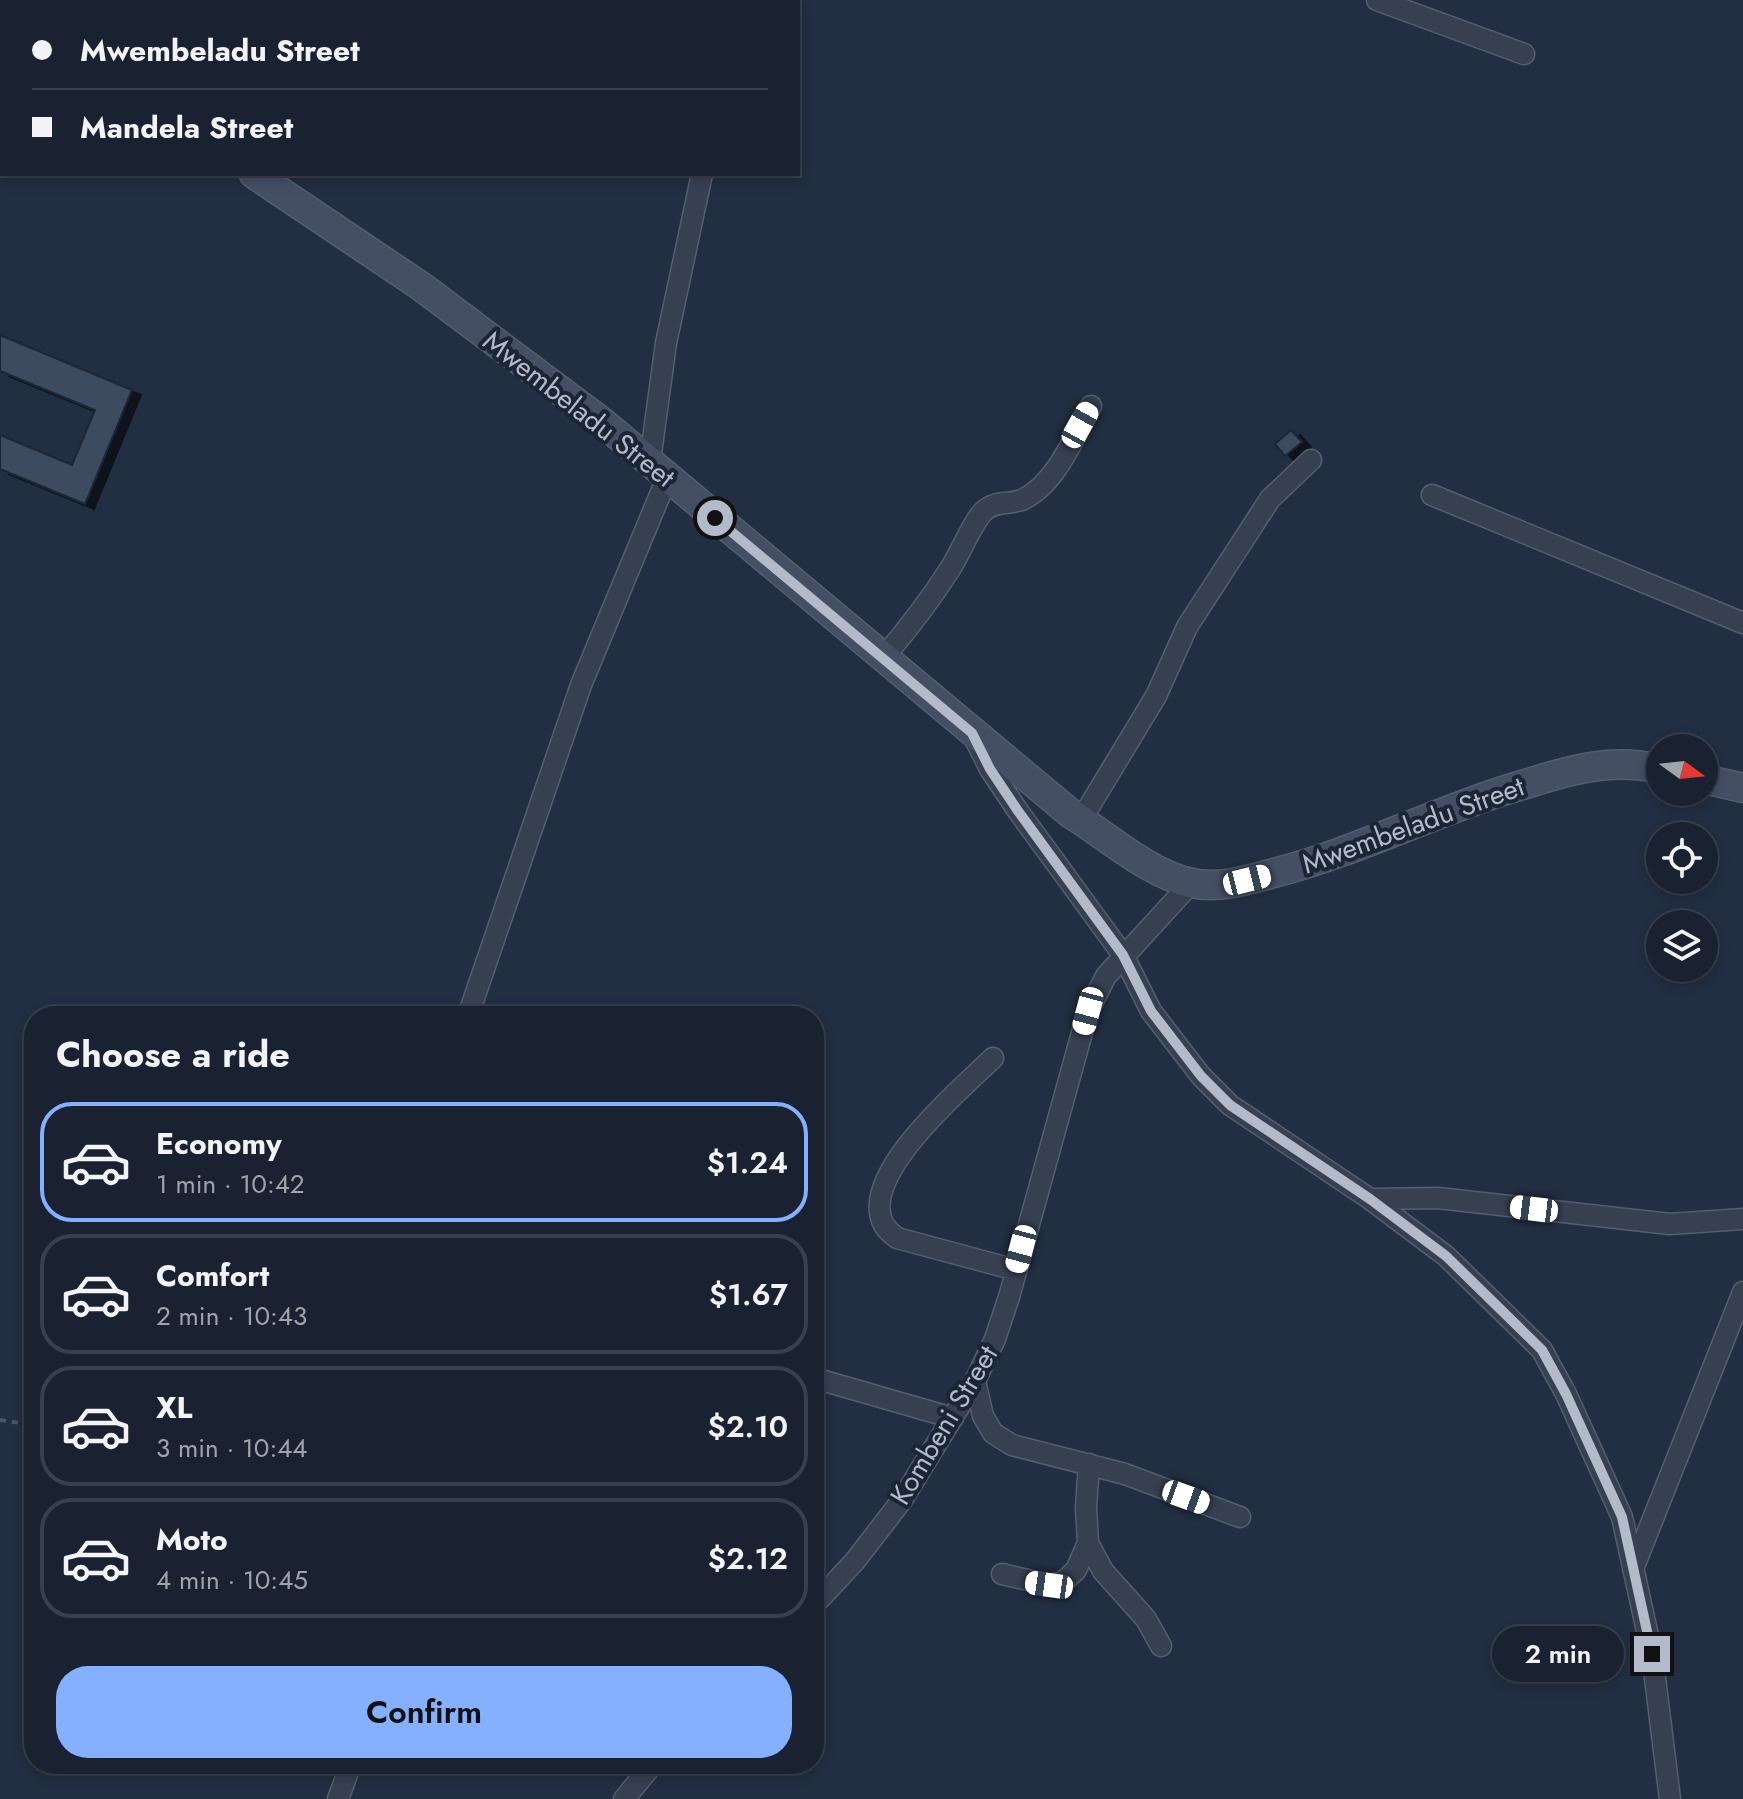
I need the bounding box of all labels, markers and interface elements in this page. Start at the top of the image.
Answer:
text: Mwembeladu Street [80,29,360,72]
text: Mandela Street [80,106,293,149]
street label: Mwembeladu Street [474,321,684,497]
car [1058,398,1102,452]
route start [697,500,733,536]
north arrow [1646,734,1718,806]
map controls [1646,734,1718,982]
street label: Mwembeladu Street [1296,766,1530,884]
button: locate [1646,822,1718,894]
car [1221,863,1273,897]
button: layers [1646,910,1718,982]
car [1070,985,1106,1037]
text: Choose a ride [56,1028,290,1080]
text: Economy [156,1122,282,1165]
icon: car [60,1126,132,1198]
text: $1.24 [707,1141,788,1184]
text: 1 min · 10:42 [156,1165,305,1203]
car [1509,1194,1559,1224]
car [1003,1223,1039,1275]
text: Comfort [156,1254,269,1297]
icon: car [60,1258,132,1330]
text: $1.67 [709,1273,788,1316]
text: 2 min · 10:43 [156,1297,307,1335]
street label: Kombeni Street [880,1337,1008,1513]
text: XL [156,1386,192,1429]
icon: car [60,1390,132,1462]
text: $2.10 [707,1405,788,1448]
text: 3 min · 10:44 [156,1429,308,1467]
car [1159,1478,1213,1516]
text: Moto [156,1518,228,1561]
icon: car [60,1522,132,1594]
text: $2.12 [708,1537,788,1580]
text: 4 min · 10:45 [156,1561,308,1599]
car [1024,1570,1074,1600]
callout: 2 min [1492,1626,1624,1682]
text: 2 min [1525,1635,1591,1673]
route end [1634,1636,1670,1672]
button: Confirm [56,1666,792,1758]

